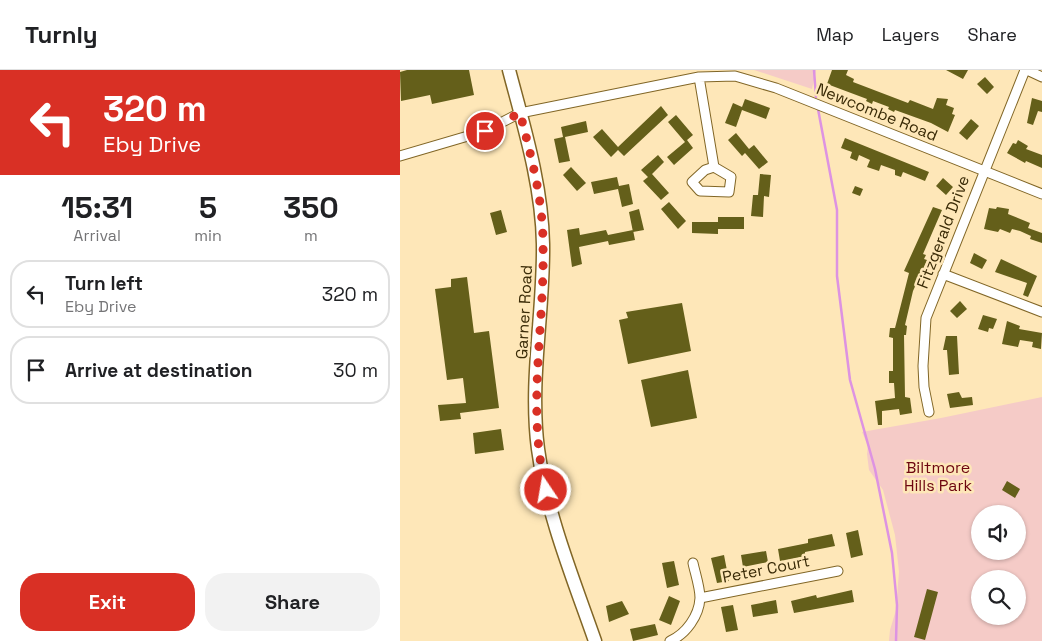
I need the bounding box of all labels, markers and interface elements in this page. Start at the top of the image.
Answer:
text: Turnly [25,19,98,50]
text: Map [816,23,854,46]
text: Layers [882,23,939,46]
text: Share [967,23,1017,46]
street label: Newcombe Road [813,78,941,146]
text: 320 m [103,87,207,131]
icon: left [20,90,85,155]
pin [464,110,506,152]
icon: arrive [471,117,499,145]
text: Eby Drive [103,130,201,158]
street label: Fitzgerald Drive [912,173,974,291]
text: 15:31 [61,188,133,227]
text: 5 [199,188,217,227]
text: 350 [283,188,339,227]
text: Arrival [73,225,121,246]
text: min [194,225,222,246]
text: m [304,225,318,246]
street label: Garner Road [511,264,537,360]
text: Turn left [65,271,143,296]
icon: left [22,280,50,308]
text: 320 m [322,282,378,307]
text: Eby Drive [65,296,137,317]
icon: arrive [22,356,50,384]
text: Arrive at destination [65,358,253,383]
text: 30 m [333,358,378,383]
park label: Biltmore Hills Park [904,457,972,496]
position arrow [519,463,571,515]
map controls [971,505,1026,625]
button: sound [971,505,1026,560]
street label: Peter Court [721,550,811,588]
button: search [971,570,1026,625]
button: Exit [20,573,195,631]
button: Share [205,573,380,631]

